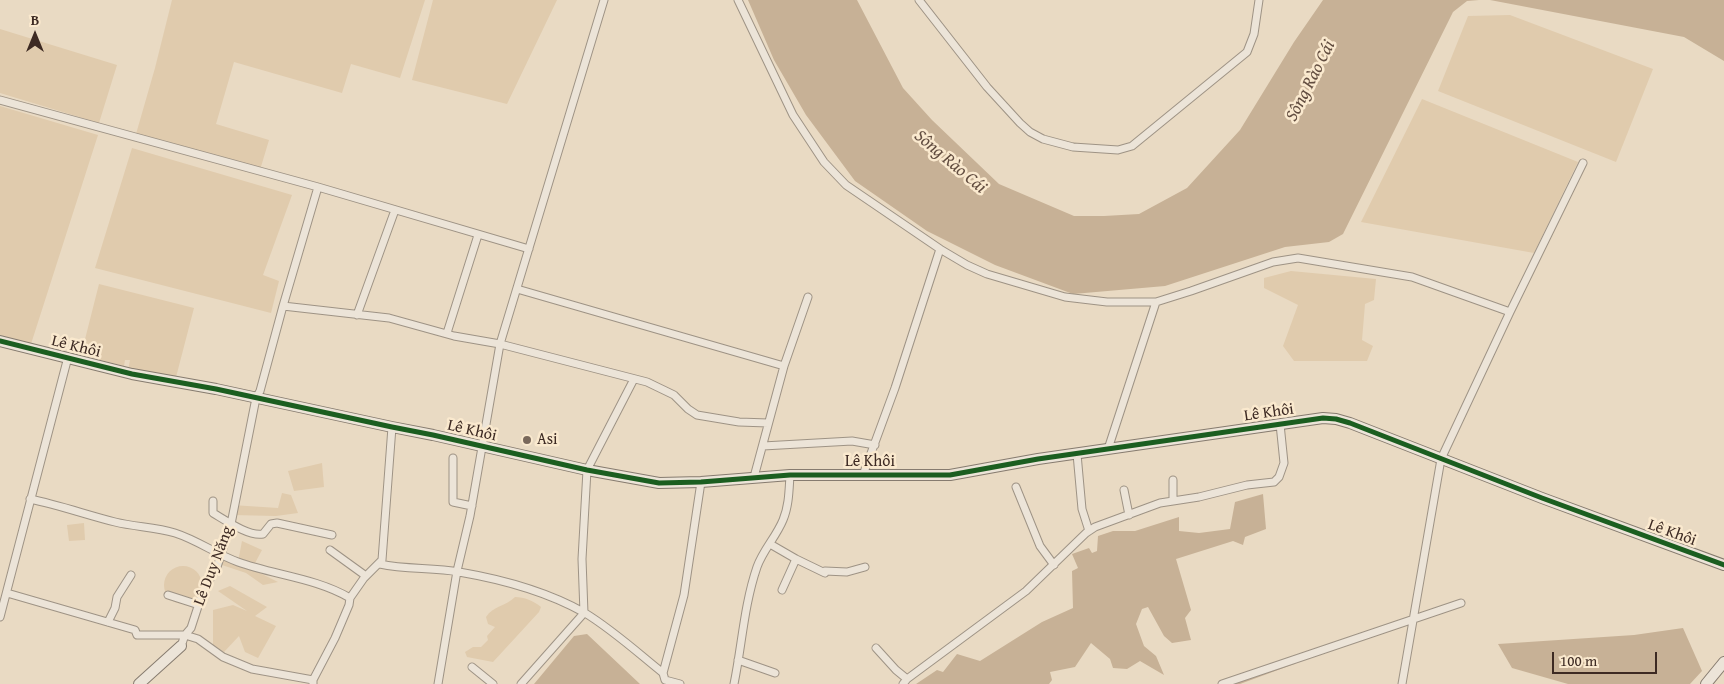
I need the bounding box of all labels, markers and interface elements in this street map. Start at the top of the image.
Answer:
north arrow [10,10,60,60]
text: B [31,10,39,30]
water label: Sông Rào Cái [1281,37,1341,125]
water label: Sông Rào Cái [909,126,991,198]
street label: Lê Khôi [49,332,103,362]
street label: Lê Khôi [1243,400,1295,426]
street label: Lê Khôi [446,416,498,446]
place label: Asi [537,430,558,450]
marker: Asi [521,434,533,446]
street label: Lê Khôi [845,452,895,472]
street label: Lê Khôi [1645,515,1699,551]
street label: Lê Duy Năng [190,524,238,608]
scale bar [1554,642,1659,674]
text: 100 m [1560,650,1597,671]

